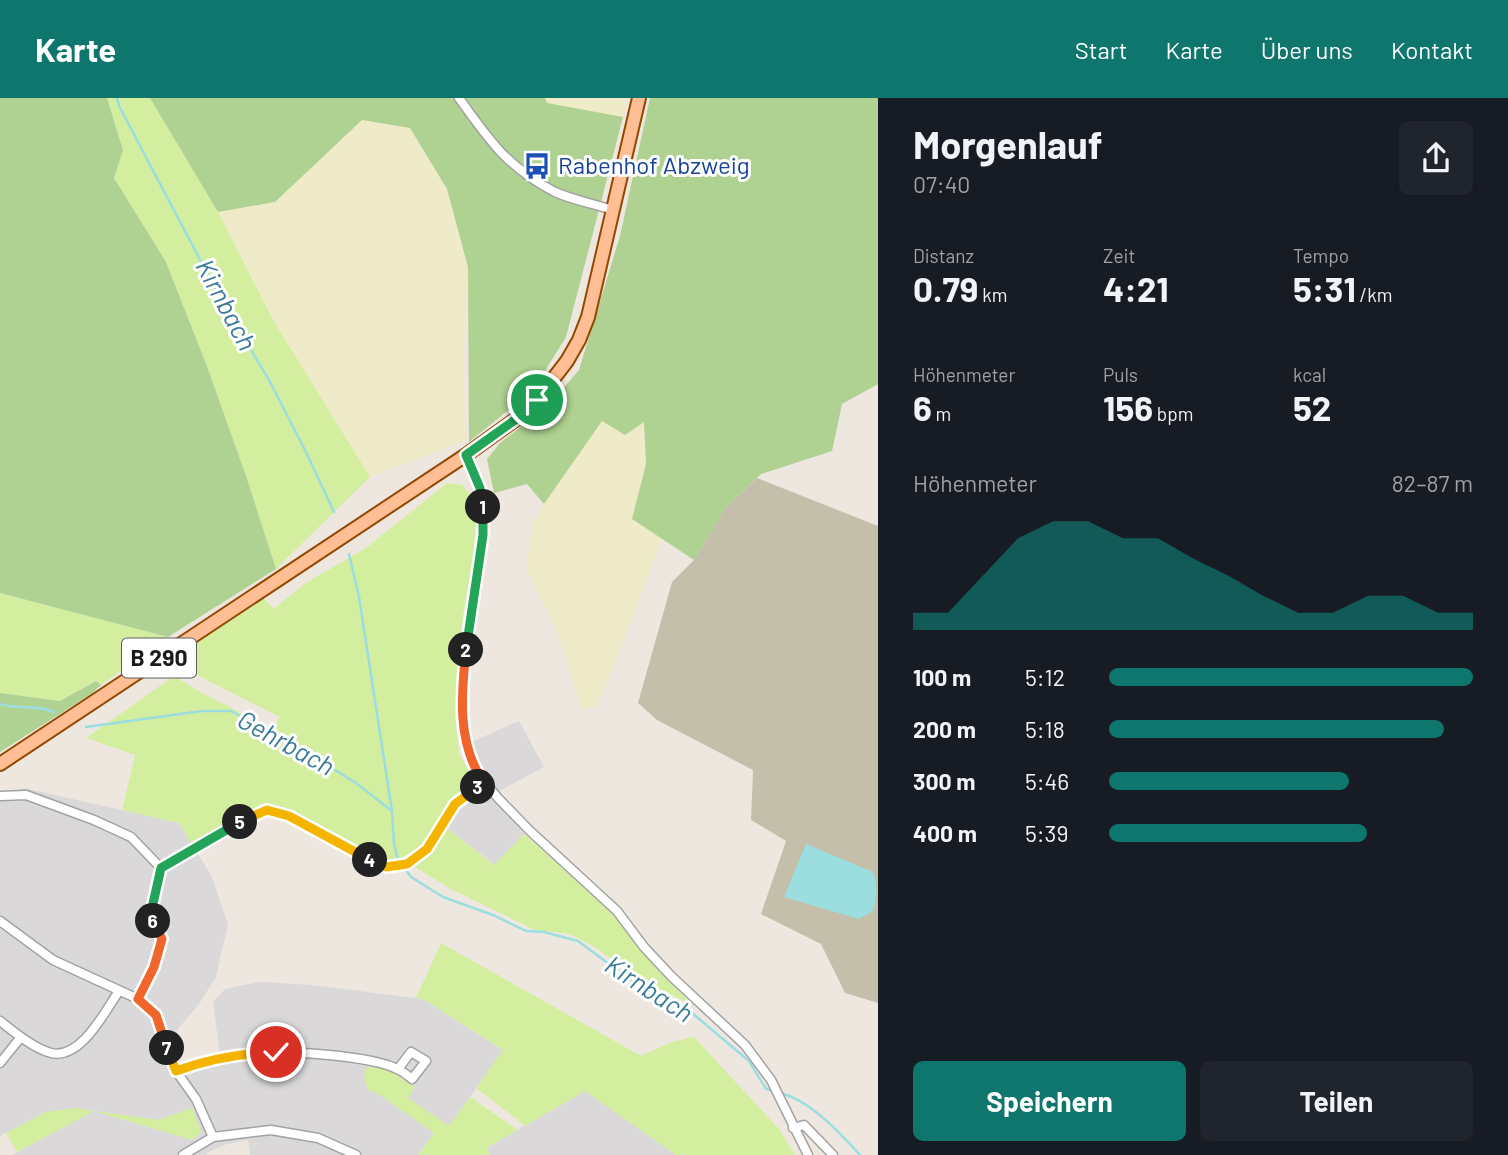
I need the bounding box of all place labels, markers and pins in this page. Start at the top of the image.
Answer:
place label: Rabenhof Abzweig [558,150,750,179]
bus stop icon: Rabenhof Abzweig [522,151,552,181]
pin [507,370,567,430]
pin: 1 [466,490,500,524]
pin: 2 [448,632,484,668]
pin: 3 [461,770,496,804]
pin: 5 [222,804,258,840]
pin: 4 [352,842,388,878]
pin: 6 [136,904,170,938]
pin [246,1022,306,1082]
pin: 7 [150,1030,184,1066]

